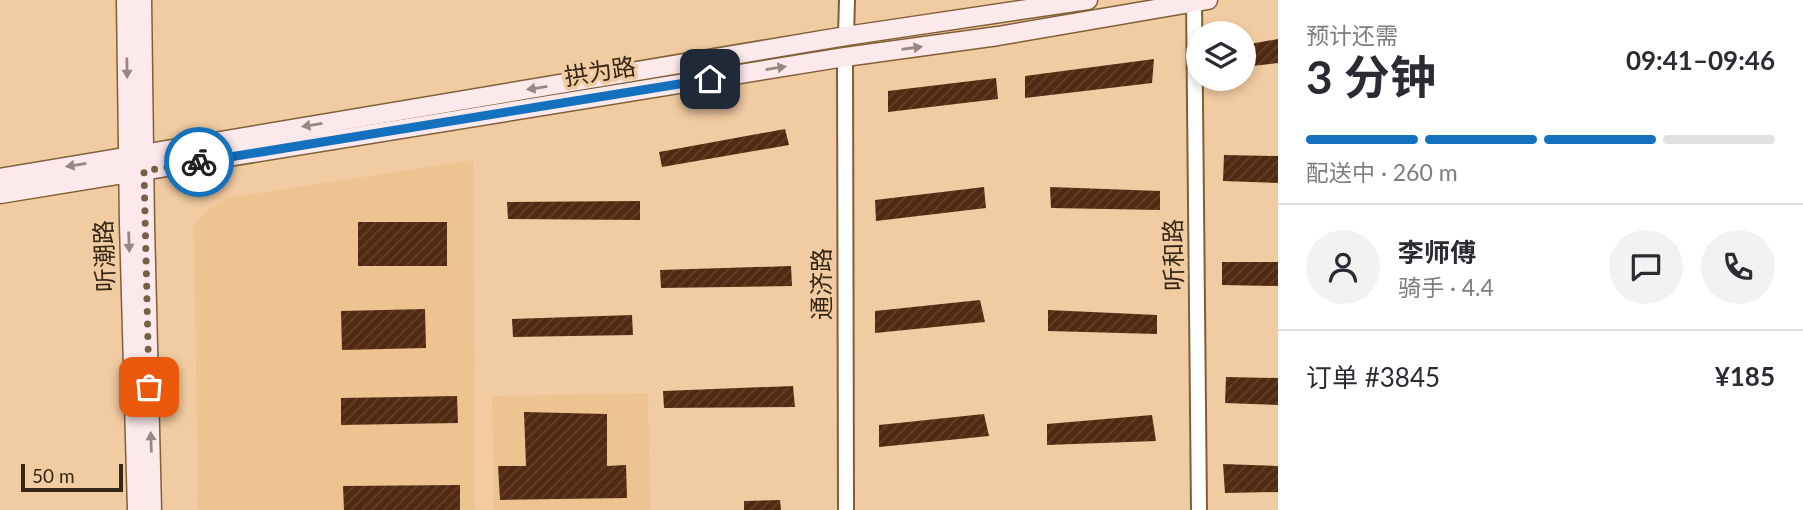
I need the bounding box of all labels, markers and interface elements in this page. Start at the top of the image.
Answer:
map controls [1186,21,1256,91]
button: layers [1186,21,1256,91]
text: 预计还需 [1306,21,1398,49]
one-way arrow [901,42,923,53]
text: 09:41–09:46 [1626,44,1775,76]
pin [680,49,740,109]
text: 3 分钟 [1306,49,1436,104]
street label: 拱为路 [562,51,638,90]
one-way arrow [121,57,133,79]
icon: home [691,60,729,98]
one-way arrow [765,62,787,73]
one-way arrow [526,83,548,94]
one-way arrow [301,120,323,131]
courier [164,127,234,197]
icon: bike [180,143,218,181]
text: 配送中 · 260 m [1306,158,1458,186]
one-way arrow [65,160,87,171]
street label: 听和路 [1157,219,1188,291]
street label: 听潮路 [88,220,119,293]
button: person [1306,230,1380,304]
button: chat [1609,230,1683,304]
button: phone [1701,230,1775,304]
one-way arrow [124,231,135,253]
text: 李师傅 [1398,236,1476,268]
street label: 通济路 [806,248,835,320]
text: 骑手 · 4.4 [1398,273,1494,301]
pin [119,357,179,417]
text: ¥185 [1715,360,1775,392]
text: 订单 #3845 [1306,361,1440,393]
icon: bag [130,368,168,406]
one-way arrow [145,431,156,453]
scale bar [21,461,122,493]
text: 50 m [32,464,75,487]

